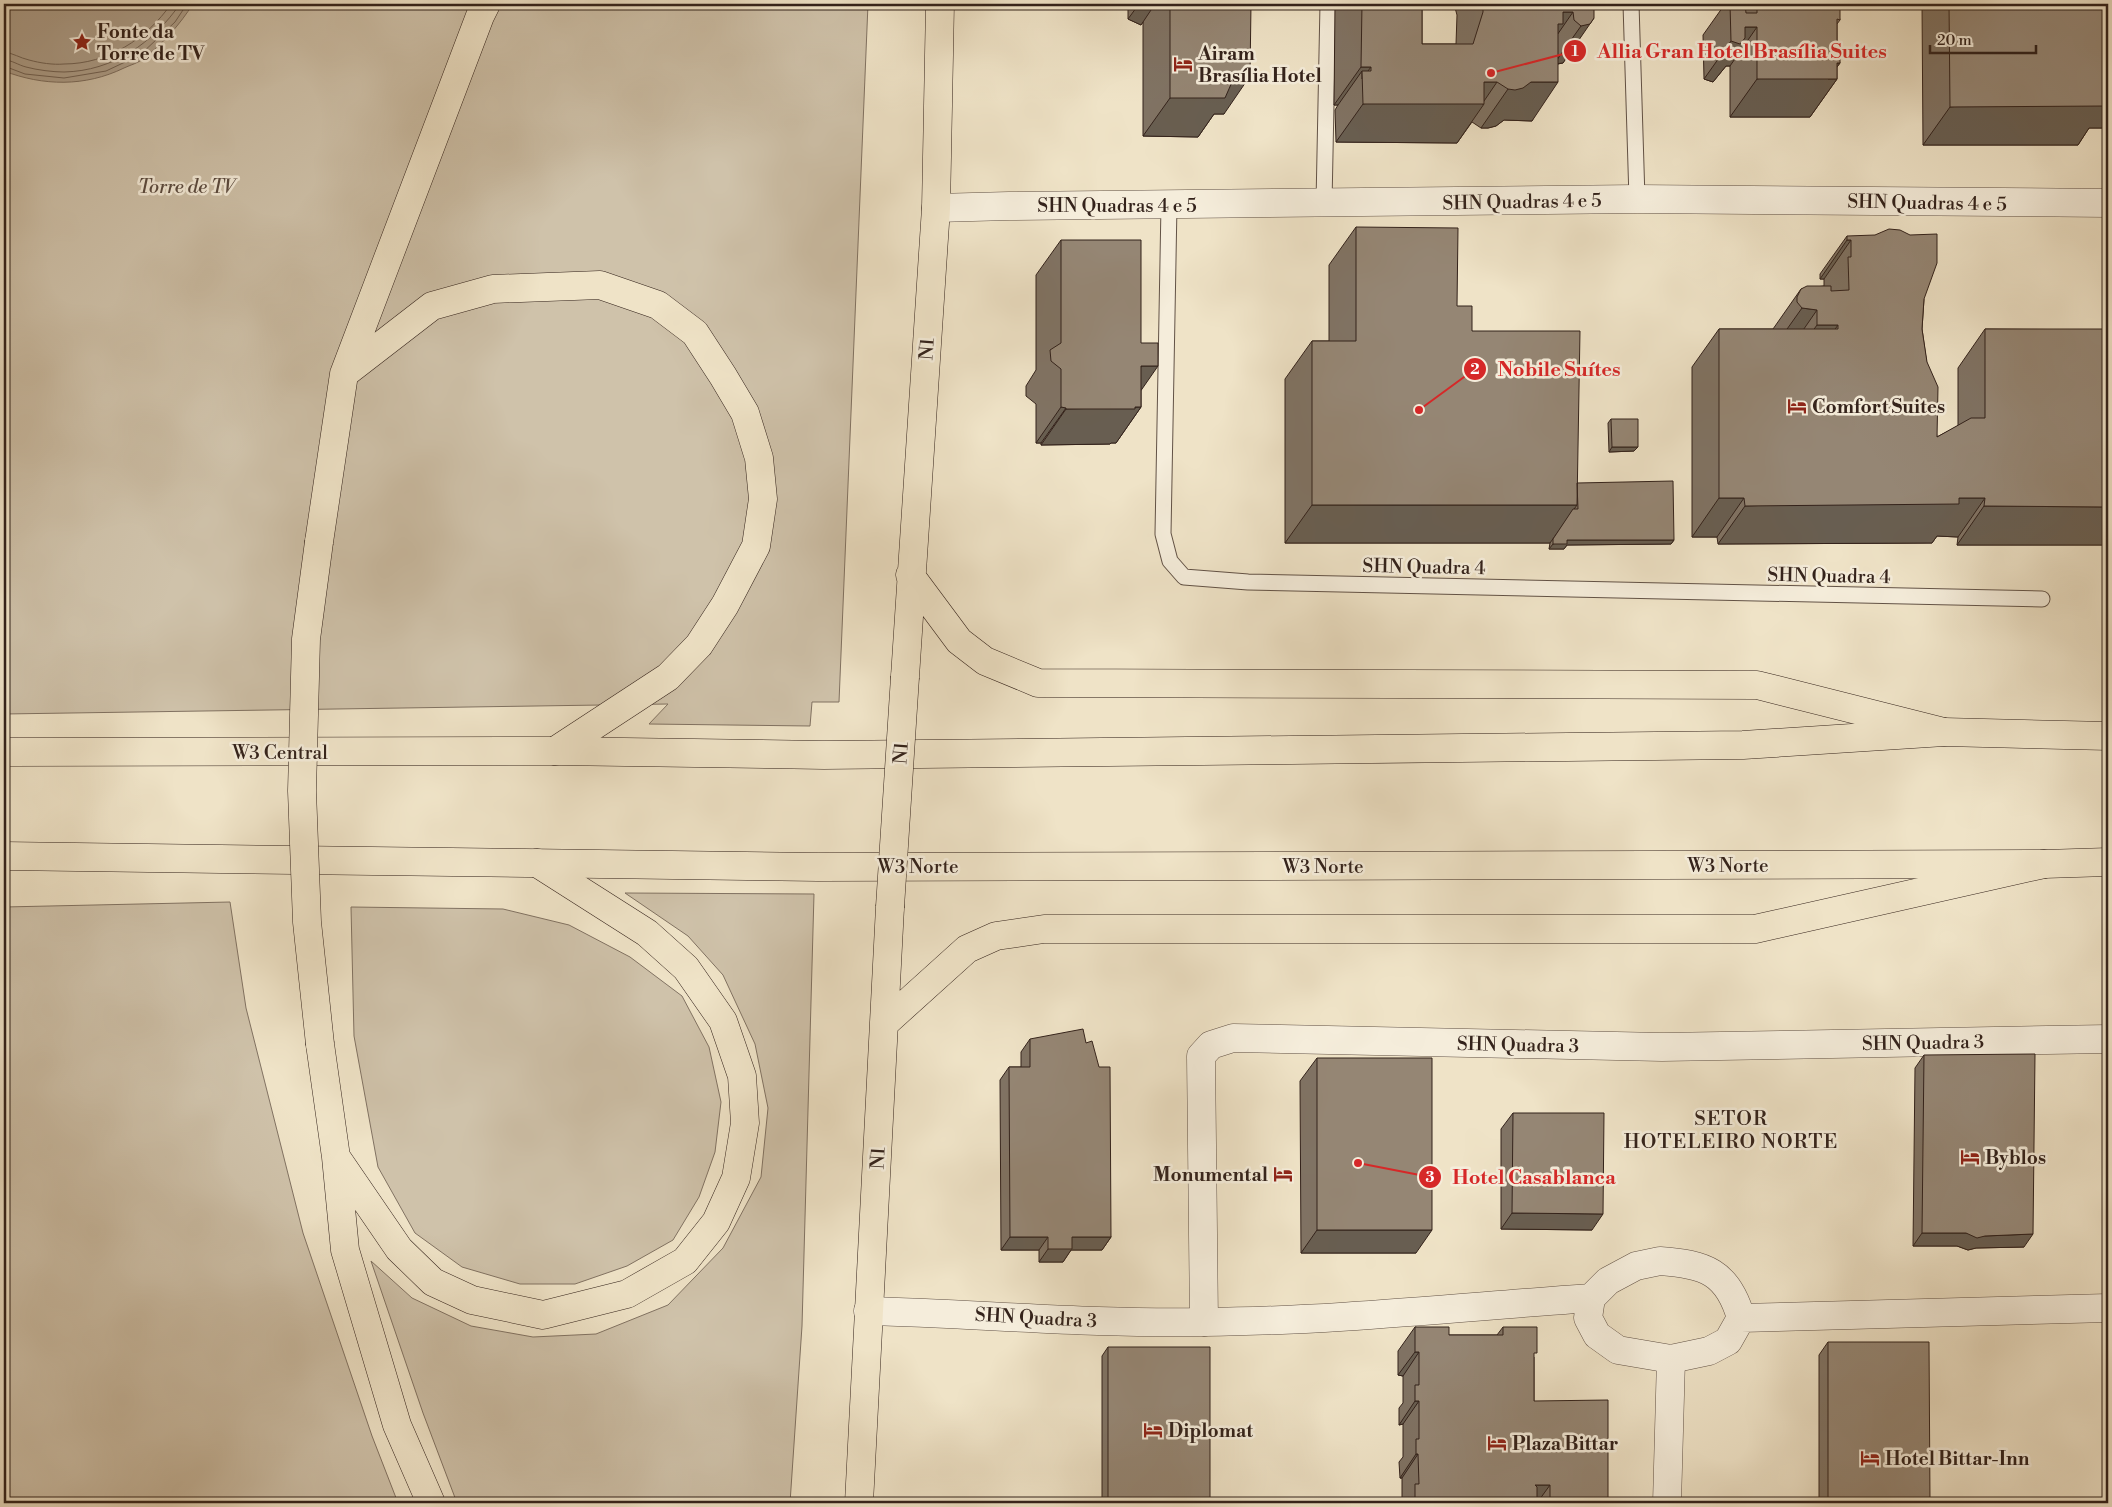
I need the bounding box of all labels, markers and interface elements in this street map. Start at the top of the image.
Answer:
place label: Fonte da Torre de TV [97,20,206,66]
scale bar [1930,22,2036,54]
place icon: Fonte da Torre de TV [71,31,93,53]
text: 20 m [1937,31,1972,50]
callout: Allia Gran Hotel Brasília Suites [1562,33,1897,68]
text: Allia Gran Hotel Brasília Suites [1596,40,1887,65]
place label: Airam Brasília Hotel [1197,42,1322,88]
text: 1 [1571,42,1579,61]
hotel icon: Airam Brasília Hotel [1172,53,1194,75]
park label: Torre de TV [138,175,238,199]
street label: SHN Quadras 4 e 5 [1442,189,1602,215]
street label: SHN Quadras 4 e 5 [1847,190,2007,216]
street label: SHN Quadras 4 e 5 [1037,194,1197,218]
street label: N1 [914,337,940,361]
callout: Nobile Suítes [1463,351,1631,386]
text: Nobile Suítes [1497,358,1621,383]
text: 2 [1470,360,1480,379]
hotel icon: Comfort Suites [1786,395,1808,417]
place label: Comfort Suites [1812,395,1945,419]
street label: SHN Quadra 4 [1362,554,1486,580]
street label: SHN Quadra 4 [1767,563,1891,589]
street label: W3 Central [231,741,328,765]
street label: N1 [888,741,914,765]
street label: W3 Norte [1686,854,1769,878]
street label: W3 Norte [876,855,959,879]
street label: W3 Norte [1281,855,1364,879]
street label: SHN Quadra 3 [1862,1030,1984,1056]
street label: SHN Quadra 3 [1457,1032,1579,1058]
district label: SETOR HOTELEIRO NORTE [1624,1107,1838,1155]
street label: N1 [865,1146,891,1170]
hotel icon: Byblos [1959,1146,1981,1168]
place label: Byblos [1985,1146,2046,1170]
callout: Hotel Casablanca [1417,1160,1626,1195]
place label: Monumental [1153,1163,1268,1187]
hotel icon: Monumental [1272,1163,1294,1185]
text: Hotel Casablanca [1452,1166,1616,1191]
text: 3 [1425,1168,1435,1187]
street label: SHN Quadra 3 [974,1303,1098,1333]
hotel icon: Diplomat [1142,1419,1164,1441]
place label: Diplomat [1168,1419,1253,1443]
hotel icon: Plaza Bittar [1486,1432,1508,1454]
place label: Plaza Bittar [1512,1432,1619,1456]
hotel icon: Hotel Bittar-Inn [1859,1447,1881,1469]
place label: Hotel Bittar-Inn [1885,1447,2030,1471]

